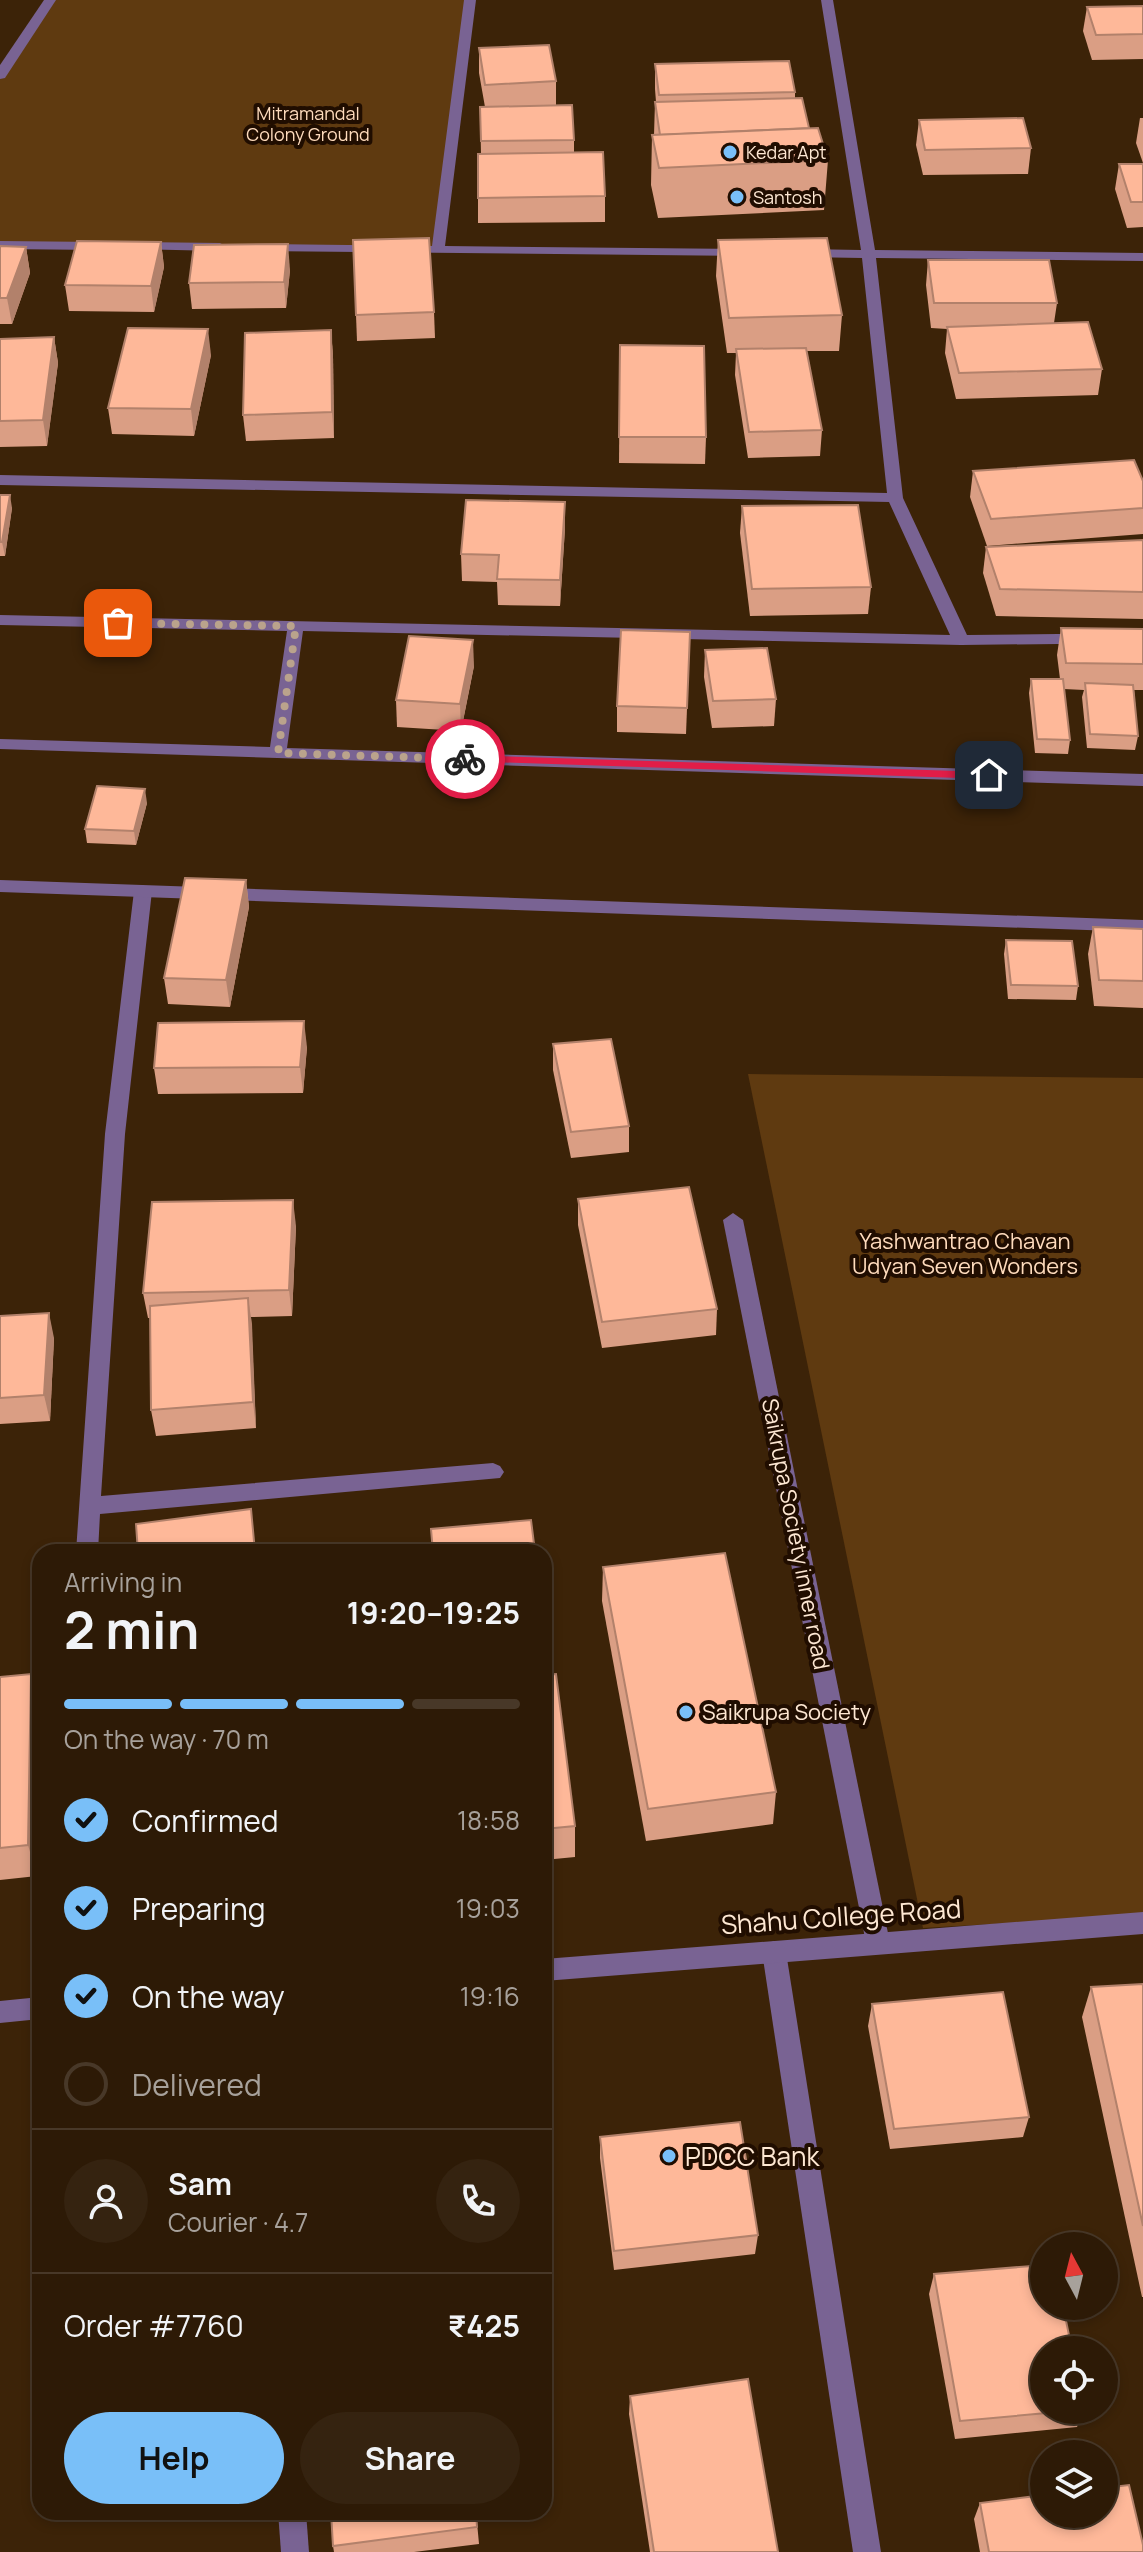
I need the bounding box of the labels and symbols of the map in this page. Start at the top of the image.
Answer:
park label: Mitramandal Colony Ground [246,101,370,146]
place label: Kedar Apt [746,140,827,164]
marker: Kedar Apt [721,143,739,161]
place label: Santosh [753,185,822,209]
marker: Santosh [728,188,746,206]
pin [84,589,152,657]
courier [425,719,505,799]
pin [955,741,1023,809]
park label: Yashwantrao Chavan Udyan Seven Wonders [852,1226,1078,1281]
street label: Saikrupa Society inner road [755,1396,837,1672]
place label: Saikrupa Society [702,1697,871,1727]
marker: Saikrupa Society [677,1703,695,1721]
street label: Shahu College Road [720,1890,962,1942]
place label: PDCC Bank [685,2138,820,2174]
marker: PDCC Bank [660,2147,678,2165]
north arrow [1030,2232,1118,2320]

